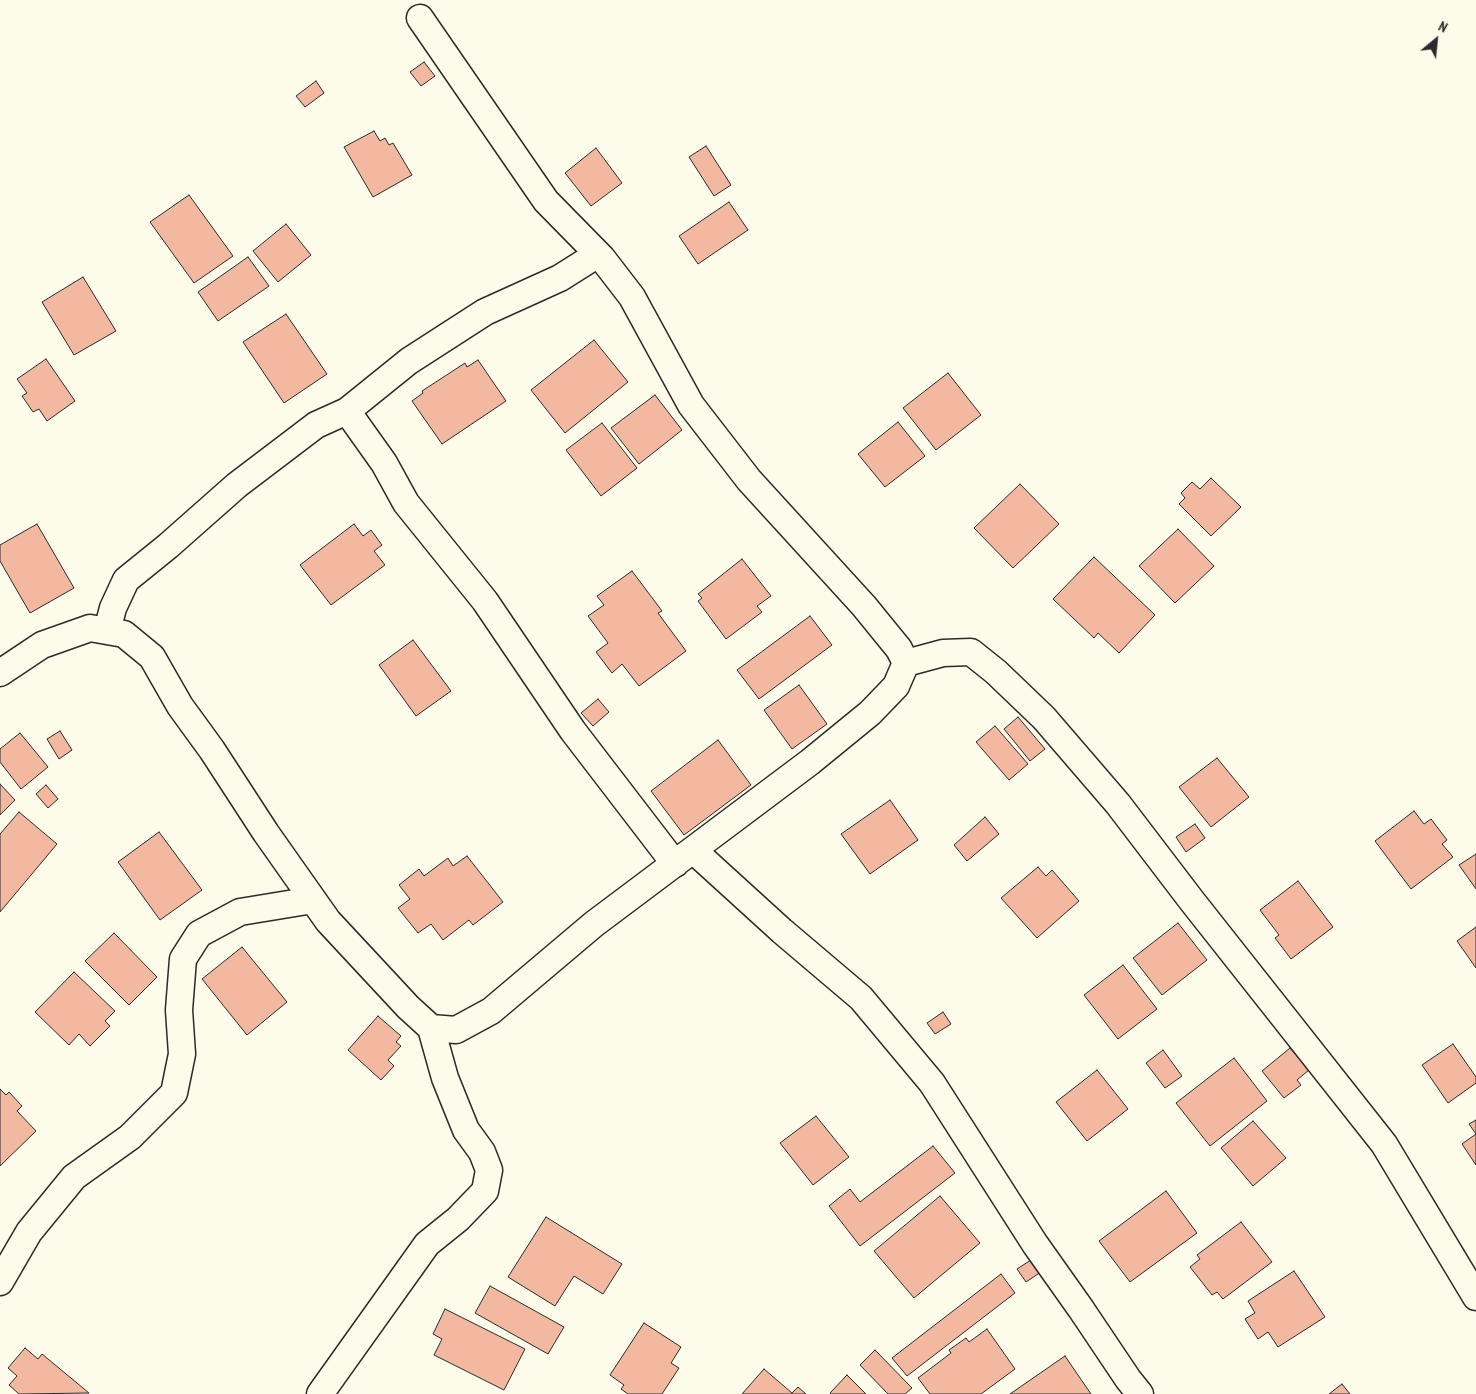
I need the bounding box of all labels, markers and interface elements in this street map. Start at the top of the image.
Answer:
north arrow [1411,15,1461,65]
text: N [1435,17,1451,36]

